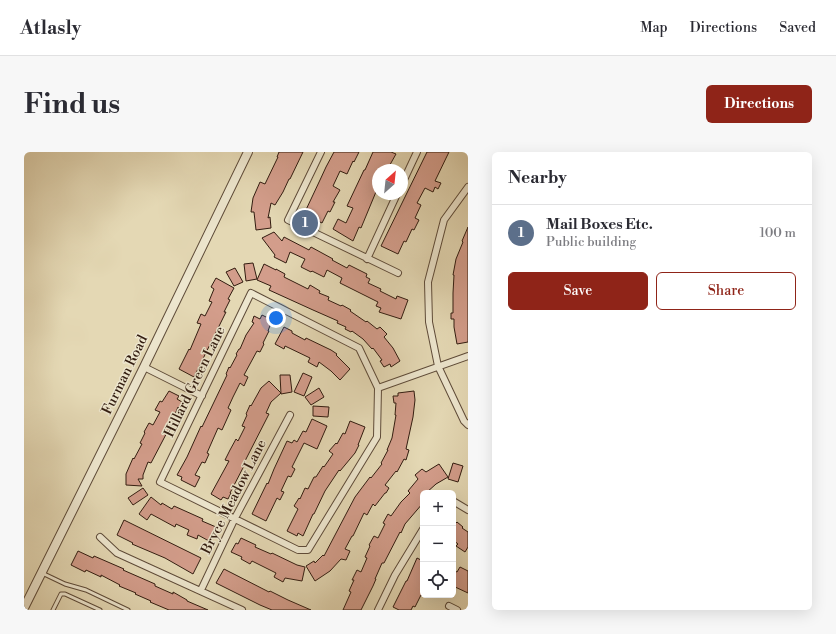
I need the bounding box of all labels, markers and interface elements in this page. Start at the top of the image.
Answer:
text: Atlasly [20,16,81,40]
text: Map [640,19,668,37]
text: Directions [690,19,757,37]
text: Saved [779,19,816,37]
button: Directions [706,85,812,123]
text: Find us [24,87,120,122]
north arrow [372,164,408,200]
text: Nearby [508,167,567,189]
pin: 1 [292,208,318,238]
text: Mail Boxes Etc. [546,215,653,234]
text: 1 [518,225,524,241]
text: 100 m [760,225,796,241]
text: Public building [546,234,636,250]
button: Save [508,272,648,310]
button: Share [656,272,796,310]
your location [266,308,286,328]
street label: Hillard Green Lane [160,324,230,440]
street label: Furman Road [98,332,152,418]
street label: Bryce Meadow Lane [197,437,271,558]
map controls [420,490,456,598]
button: + [420,490,456,526]
button: − [420,526,456,562]
button: locate [420,562,456,598]

